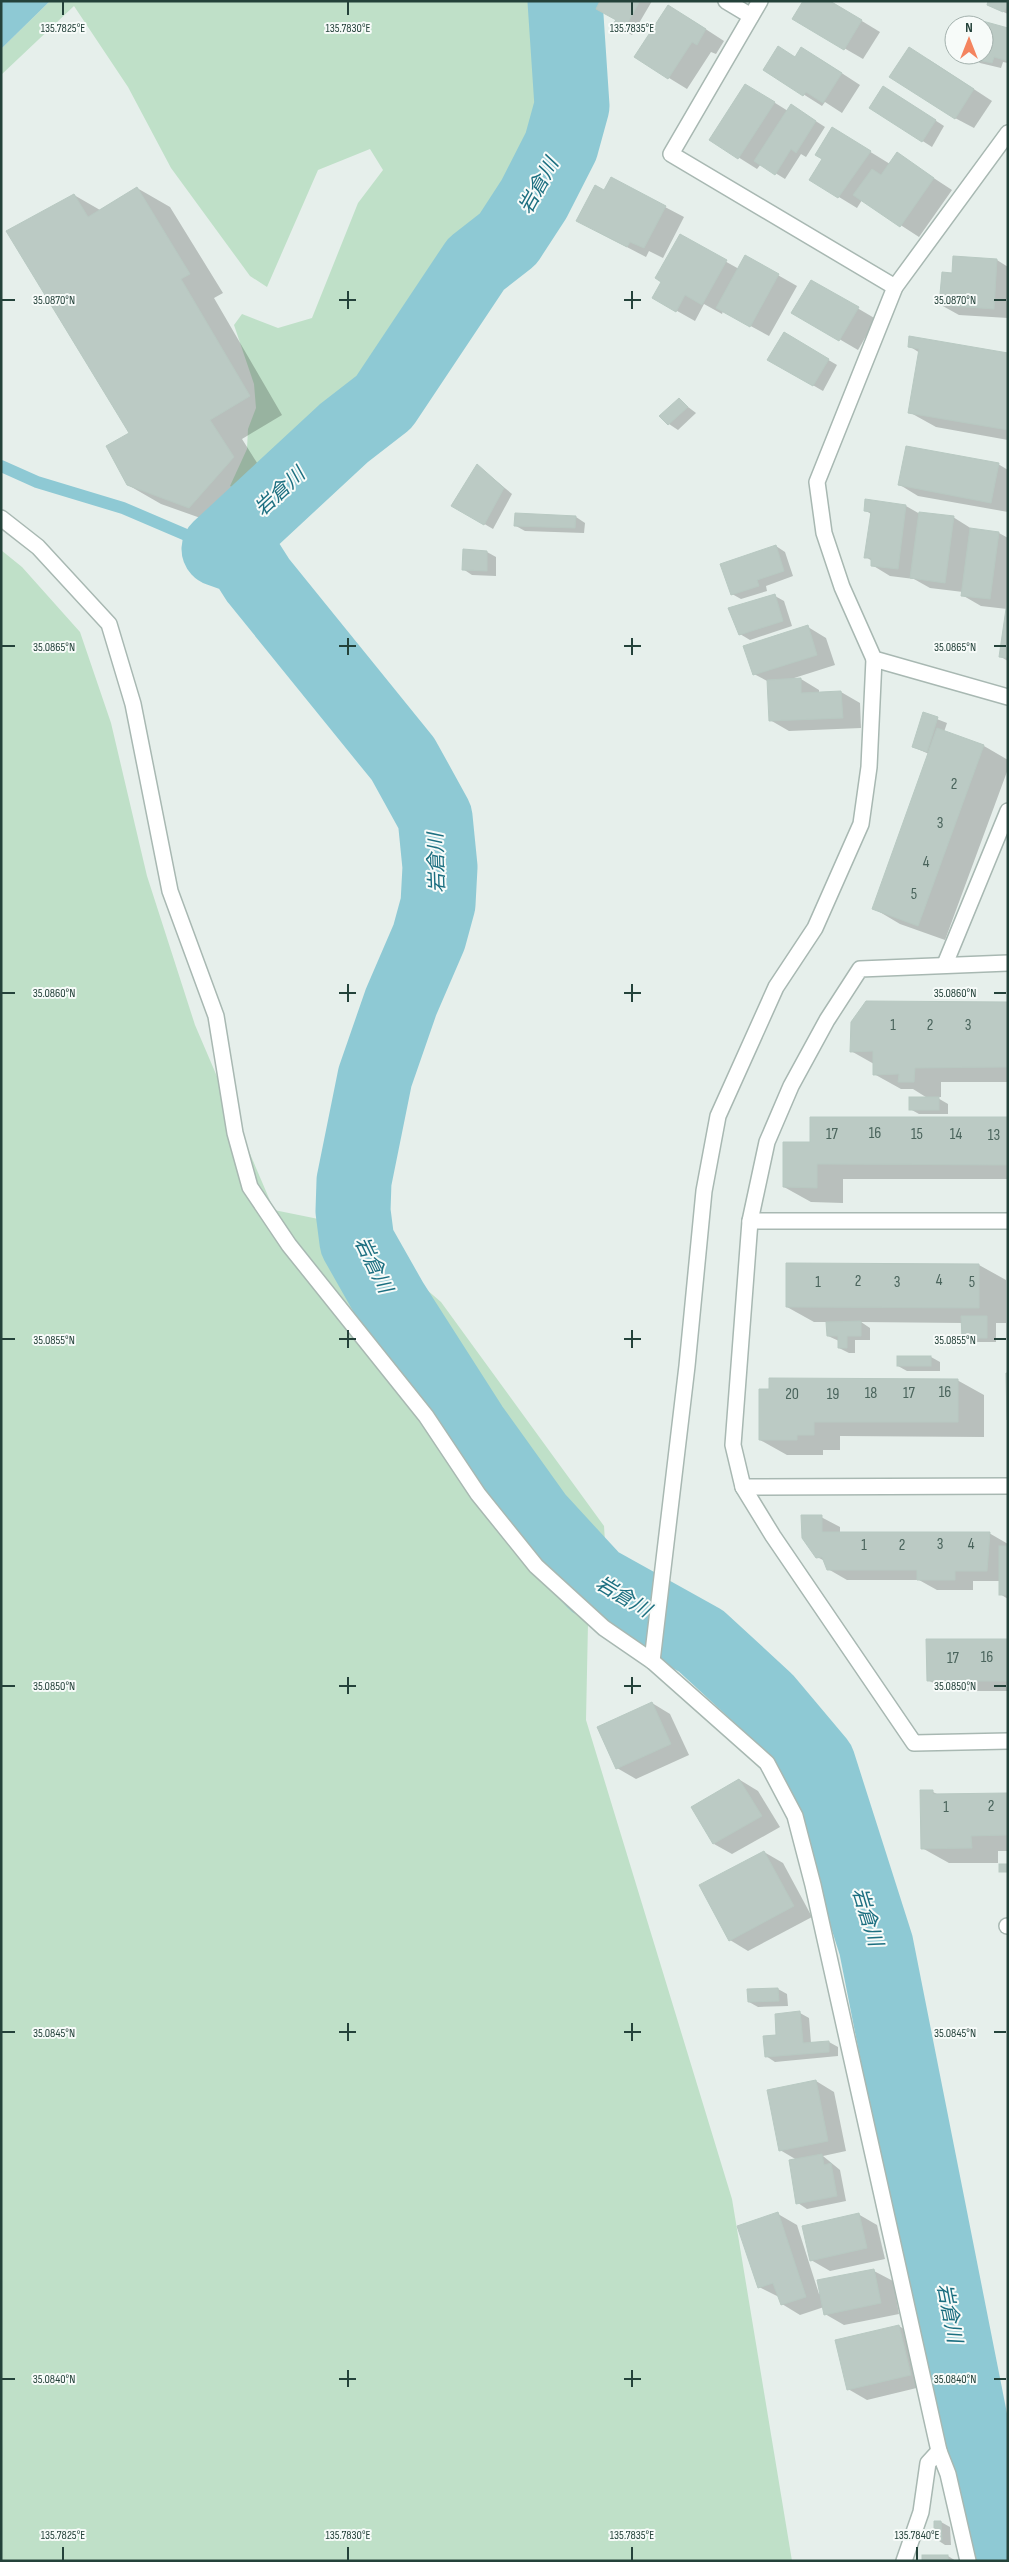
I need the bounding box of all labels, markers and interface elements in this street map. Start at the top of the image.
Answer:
north arrow [944,15,994,65]
text: N [965,19,973,36]
text: 135.7825°E [41,21,85,36]
text: 135.7830°E [326,21,370,36]
text: 135.7835°E [610,21,654,36]
water label: 岩倉川 [514,152,565,218]
text: 35.0870°N [33,293,75,308]
text: 35.0870°N [934,293,976,308]
water label: 岩倉川 [250,461,312,521]
text: 35.0865°N [33,640,75,655]
text: 35.0865°N [934,640,976,655]
house number: 2 [951,775,957,794]
house number: 3 [937,814,943,833]
water label: 岩倉川 [424,831,450,893]
house number: 4 [923,853,930,872]
house number: 5 [911,885,917,904]
text: 35.0860°N [33,986,75,1001]
text: 35.0860°N [934,986,976,1001]
house number: 1 [890,1016,896,1035]
house number: 2 [927,1016,933,1035]
house number: 3 [965,1016,971,1035]
house number: 16 [869,1124,881,1143]
house number: 17 [826,1125,839,1144]
house number: 15 [911,1125,923,1144]
house number: 14 [950,1125,962,1144]
house number: 13 [988,1126,1000,1145]
water label: 岩倉川 [349,1233,398,1299]
house number: 4 [936,1271,943,1290]
house number: 2 [855,1272,861,1291]
house number: 1 [815,1273,821,1292]
house number: 3 [894,1273,900,1292]
house number: 5 [969,1273,975,1292]
text: 35.0855°N [33,1333,75,1348]
text: 35.0855°N [934,1333,976,1348]
house number: 16 [939,1383,951,1402]
house number: 18 [865,1384,877,1403]
house number: 17 [903,1384,916,1403]
house number: 20 [785,1385,799,1404]
house number: 19 [827,1385,839,1404]
house number: 3 [937,1535,943,1554]
house number: 4 [968,1535,975,1554]
house number: 1 [861,1536,867,1555]
house number: 2 [899,1536,905,1555]
water label: 岩倉川 [591,1571,657,1624]
house number: 16 [981,1648,993,1667]
house number: 17 [947,1649,960,1668]
text: 35.0850°N [33,1679,75,1694]
text: 35.0850°N [934,1679,976,1694]
house number: 2 [988,1797,994,1816]
house number: 1 [943,1798,949,1817]
water label: 岩倉川 [847,1885,888,1951]
text: 35.0845°N [33,2026,75,2041]
text: 35.0845°N [934,2026,976,2041]
water label: 岩倉川 [931,2281,967,2347]
text: 35.0840°N [33,2372,75,2387]
text: 35.0840°N [934,2372,976,2387]
text: 135.7825°E [41,2528,85,2543]
text: 135.7830°E [326,2528,370,2543]
text: 135.7835°E [610,2528,654,2543]
text: 135.7840°E [894,2528,940,2543]

